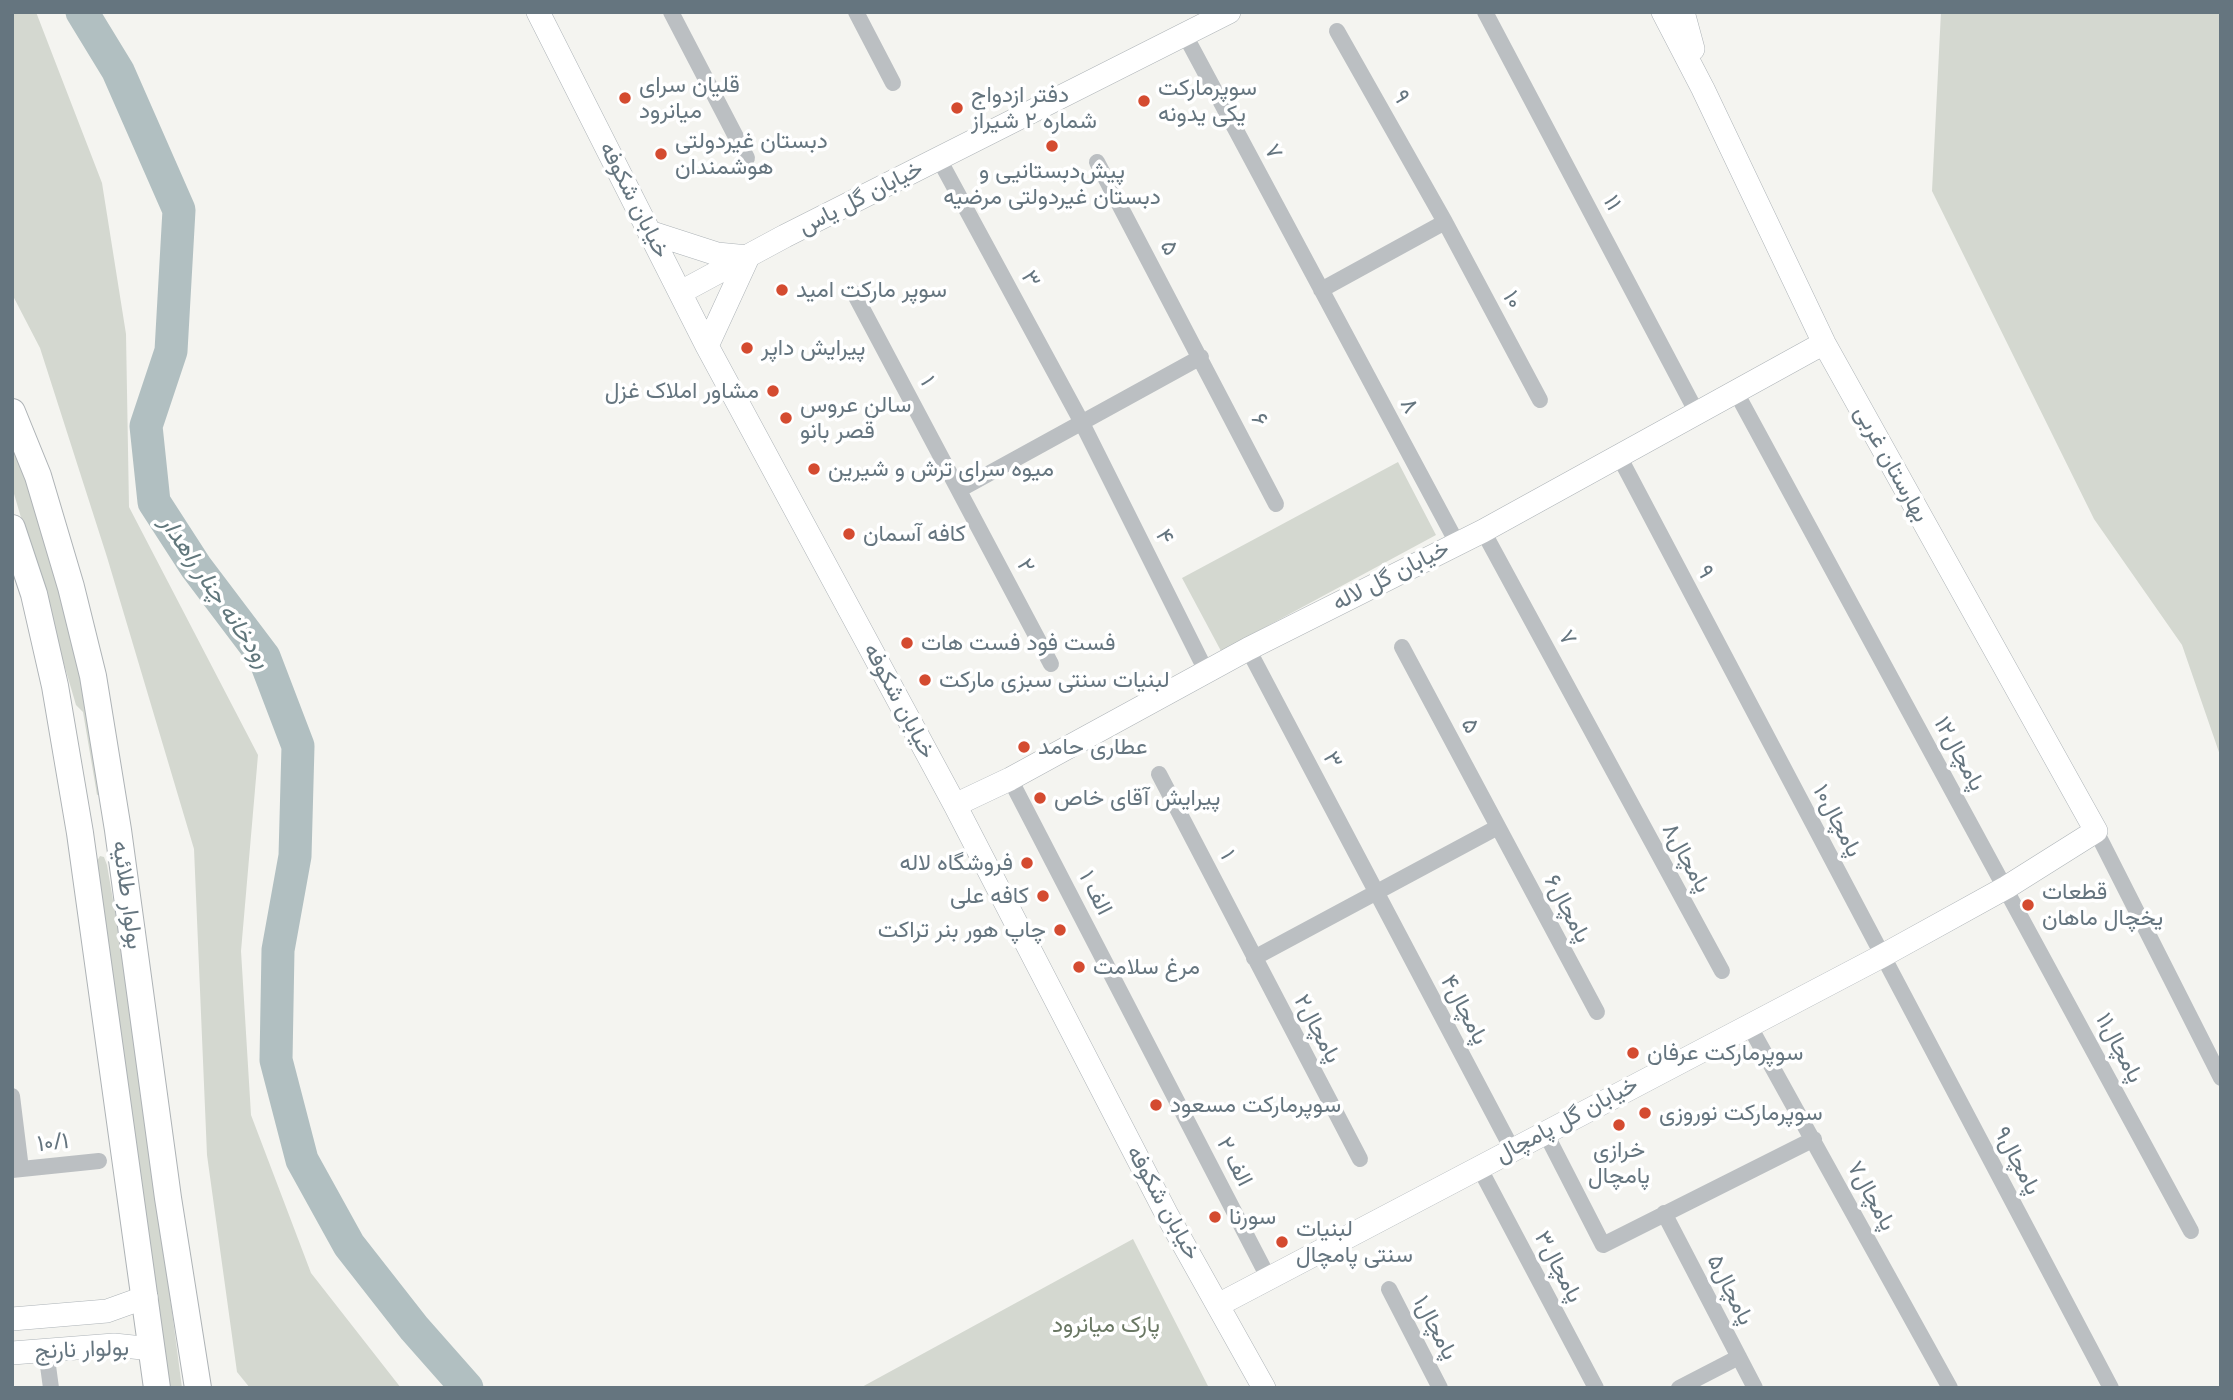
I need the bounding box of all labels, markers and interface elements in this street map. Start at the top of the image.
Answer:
place label: قلیان سرای میانرود [639,71,740,125]
place label: سوپرمارکت یکی یدونه [1158,74,1257,128]
place label: دفتر ازدواج شماره ۲ شیراز [971,81,1097,135]
street label: ۹ [1386,85,1416,109]
marker: قلیان سرای میانرود [617,90,633,106]
marker: سوپرمارکت یکی یدونه [1136,93,1152,109]
marker: دفتر ازدواج شماره ۲ شیراز [949,100,965,116]
place label: دبستان غیردولتی هوشمندان [675,127,828,181]
street label: خیابان شکوفه [593,137,675,263]
marker: پیش‌دبستانیی و دبستان غیردولتی مرضیه [1044,138,1060,154]
street label: ۷ [1258,140,1288,164]
marker: دبستان غیردولتی هوشمندان [653,146,669,162]
street label: خیابان گل یاس [794,155,928,241]
place label: پیش‌دبستانیی و دبستان غیردولتی مرضیه [943,157,1161,211]
street label: ۱۱ [1597,191,1627,215]
street label: ۵ [1154,236,1184,260]
street label: ۳ [1014,266,1046,292]
place label: سوپر مارکت امید [796,276,947,304]
marker: سوپر مارکت امید [774,282,790,298]
street label: ۱۰ [1496,286,1528,314]
place label: پیرایش داپر [761,334,865,362]
marker: پیرایش داپر [739,340,755,356]
street label: ۱ [913,372,941,390]
place label: مشاور املاک غزل [605,377,759,405]
marker: مشاور املاک غزل [765,383,781,399]
place label: سالن عروس قصر بانو [800,391,911,445]
street label: ۸ [1394,394,1424,418]
street label: بهارستان غربی [1848,401,1934,527]
street label: ۶ [1244,409,1274,431]
marker: سالن عروس قصر بانو [778,410,794,426]
place label: میوه سرای ترش و شیرین [828,455,1054,483]
marker: میوه سرای ترش و شیرین [806,461,822,477]
water label: رودخانه چنار راهدار [153,510,277,674]
place label: کافه آسمان [863,520,966,548]
street label: ۴ [1149,525,1179,549]
marker: کافه آسمان [841,526,857,542]
street label: خیابان گل لاله [1328,535,1454,617]
street label: ۲ [1010,554,1040,578]
street label: ۹ [1690,561,1720,583]
street label: ۷ [1552,625,1582,651]
place label: فست فود فست هات [921,629,1115,657]
marker: فست فود فست هات [899,635,915,651]
street label: خیابان شکوفه [857,639,941,763]
place label: لبنیات سنتی سبزی مارکت [939,666,1170,694]
marker: لبنیات سنتی سبزی مارکت [917,672,933,688]
street label: پامچال۱۲ [1927,712,1991,796]
street label: ۵ [1455,714,1485,738]
place label: عطاری حامد [1038,733,1148,761]
marker: عطاری حامد [1016,739,1032,755]
street label: ۳ [1316,747,1348,773]
street label: پامچال۱۰ [1806,780,1868,862]
place label: پیرایش آقای خاص [1054,784,1220,812]
marker: پیرایش آقای خاص [1032,790,1048,806]
street label: پامچال۸ [1656,818,1716,898]
street label: بولوار طلائیه [106,839,148,951]
street label: ۱ [1213,846,1241,864]
place label: فروشگاه لاله [899,849,1013,877]
marker: فروشگاه لاله [1019,855,1035,871]
street label: ۱ الف [1072,866,1118,920]
street label: پامچال۶ [1538,870,1596,948]
place label: قطعات یخچال ماهان [2042,878,2163,932]
place label: کافه علی [950,882,1029,910]
marker: کافه علی [1035,888,1051,904]
marker: قطعات یخچال ماهان [2020,897,2036,913]
place label: چاپ هور بنر تراکت [878,916,1046,944]
marker: چاپ هور بنر تراکت [1052,922,1068,938]
place label: مرغ سلامت [1093,953,1200,981]
marker: مرغ سلامت [1071,959,1087,975]
street label: پامچال۴ [1434,970,1494,1050]
street label: پامچال۲ [1287,990,1347,1068]
street label: پامچال۱۱ [2089,1008,2149,1088]
place label: سوپرمارکت عرفان [1647,1039,1803,1067]
marker: سوپرمارکت عرفان [1625,1045,1641,1061]
street label: خیابان گل پامچال [1491,1071,1643,1169]
place label: سوپرمارکت مسعود [1170,1091,1341,1119]
marker: سوپرمارکت مسعود [1148,1097,1164,1113]
place label: سوپرمارکت نوروزی [1659,1099,1823,1127]
marker: سوپرمارکت نوروزی [1637,1105,1653,1121]
marker: خرازی پامچال [1611,1117,1627,1133]
street label: پامچال۹ [1988,1122,2046,1200]
street label: ۱۰/۱ [36,1128,70,1158]
street label: ۲ الف [1210,1133,1258,1191]
place label: خرازی پامچال [1588,1136,1650,1190]
street label: خیابان شکوفه [1120,1141,1206,1265]
street label: پامچال۷ [1841,1156,1901,1236]
place label: سورنا [1229,1203,1276,1231]
marker: سورنا [1207,1209,1223,1225]
place label: لبنیات سنتی پامچال [1296,1215,1413,1269]
street label: پامچال۳ [1528,1227,1588,1307]
marker: لبنیات سنتی پامچال [1274,1234,1290,1250]
street label: پامچال۵ [1701,1250,1759,1330]
street label: پامچال۱ [1407,1291,1463,1365]
park label: پارک میانرود [1052,1311,1160,1339]
street label: بولوار نارنج [34,1335,130,1365]

